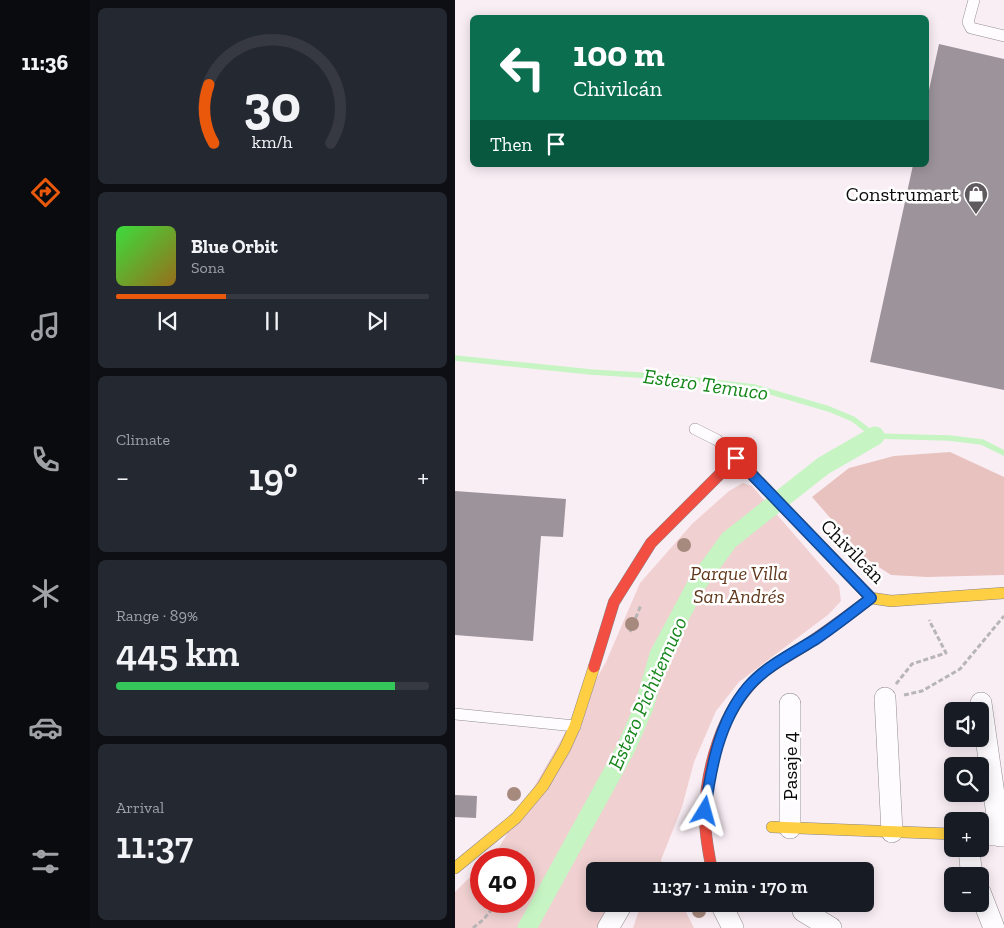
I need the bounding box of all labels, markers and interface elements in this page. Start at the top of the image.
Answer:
text: 100 m [573,33,665,75]
icon: left [490,35,555,100]
text: 11:36 [22,49,68,76]
text: 30 [244,73,301,135]
text: Chivilcán [573,75,662,102]
icon: arrive [542,130,570,158]
text: km/h [252,131,293,153]
text: Then [490,133,532,156]
icon: directions [28,175,63,210]
shop icon: Construmart [963,181,989,215]
place label: Construmart [846,182,960,206]
text: Blue Orbit [191,235,278,258]
text: Sona [191,258,225,277]
icon: previous [154,307,182,335]
icon: pause [258,307,286,335]
icon: next [363,307,391,335]
icon: music [28,309,63,344]
water label: Estero Temuco [642,363,770,405]
text: Climate [116,430,170,449]
pin [715,437,757,479]
icon: phone [28,442,63,477]
icon: arrive [722,444,750,472]
text: 19° [249,454,298,500]
text: − [116,461,129,494]
text: + [417,461,429,494]
street label: Chivilcán [816,514,890,588]
park label: Parque Villa San Andrés [690,561,788,608]
icon: climate [28,576,63,611]
text: Range · 89% [116,606,198,625]
water label: Estero Pichitemuco [602,613,692,773]
text: 445 km [116,630,239,676]
map controls [944,702,989,912]
button: sound [944,702,989,747]
icon: car [28,710,63,745]
street label: Pasaje 4 [778,731,802,801]
button: search [944,757,989,802]
position arrow [678,784,730,836]
text: Arrival [116,798,164,817]
button: + [944,812,989,857]
text: 11:37 [116,822,193,868]
icon: filters [28,844,63,879]
speed limit sign: 40 [470,848,535,913]
button: − [944,867,989,912]
text: 11:37 · 1 min · 170 m [653,875,807,898]

